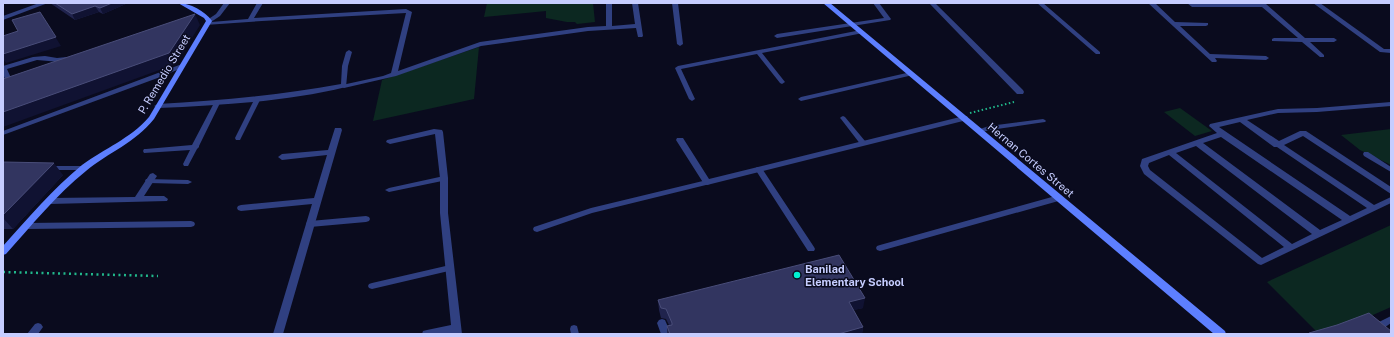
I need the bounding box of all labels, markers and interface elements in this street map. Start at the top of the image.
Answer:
street label: P. Remedio Street [136,32,192,116]
street label: Hernan Cortes Street [985,120,1077,200]
place label: Banilad Elementary School [805,263,905,288]
marker: Banilad Elementary School [792,270,802,280]

